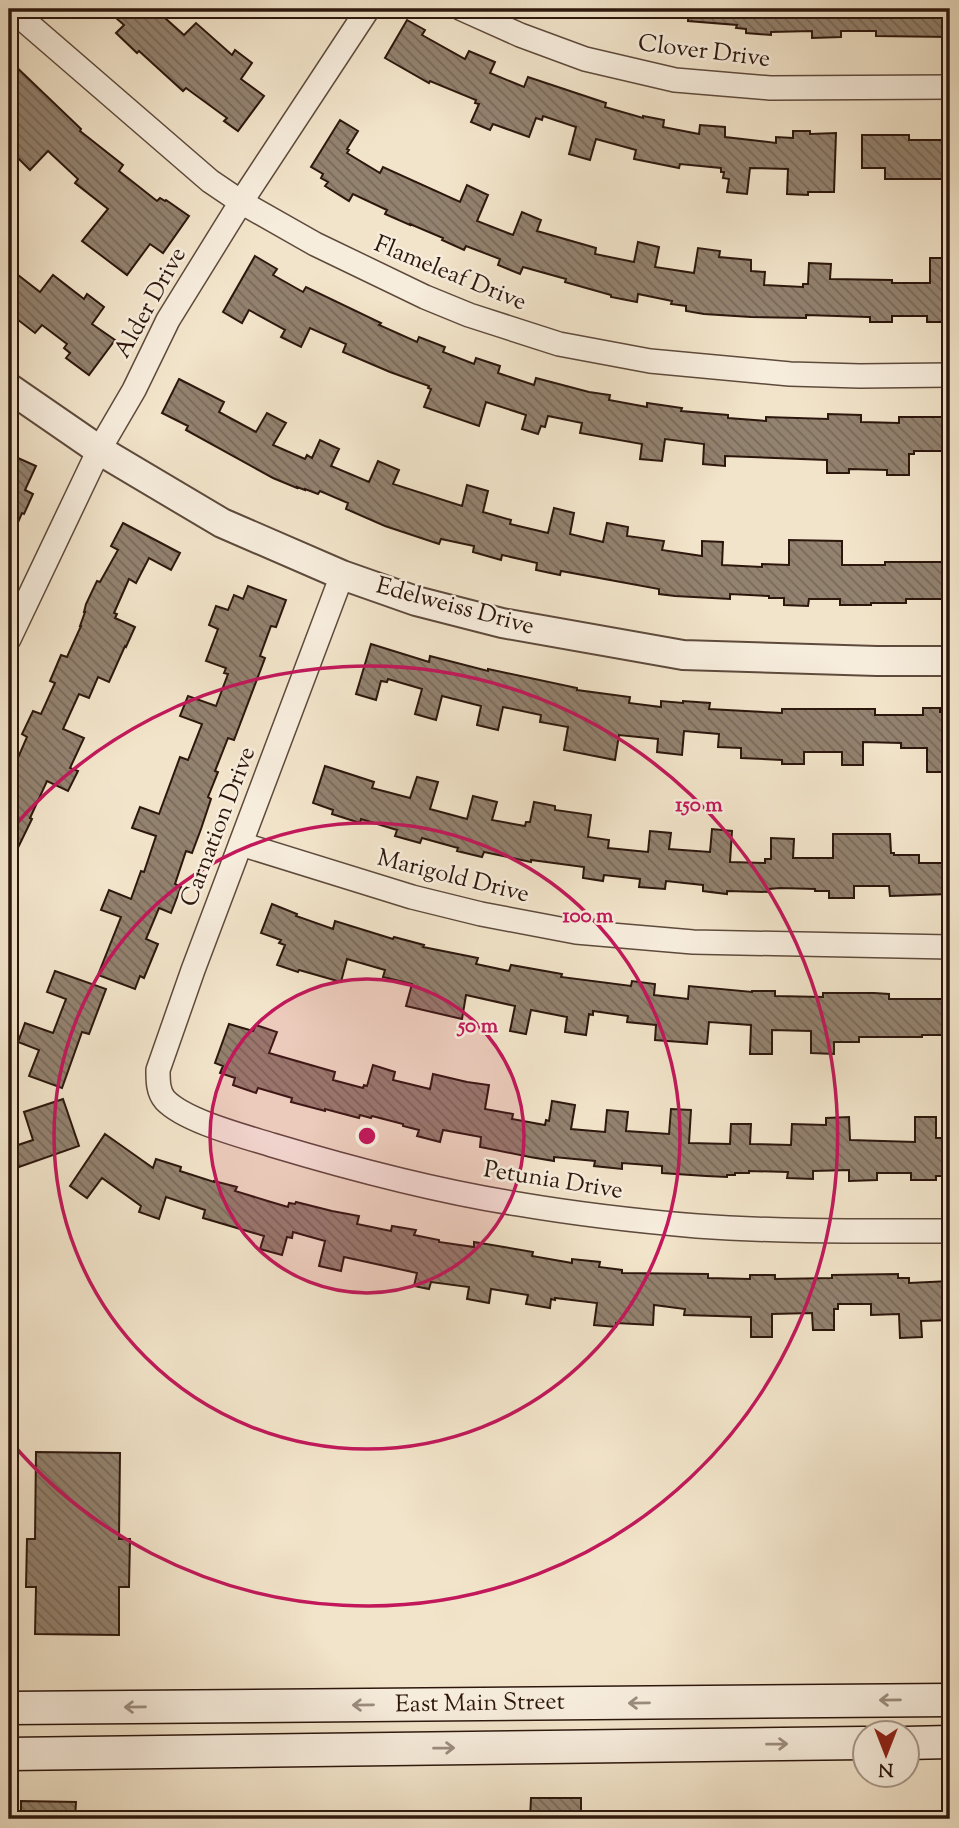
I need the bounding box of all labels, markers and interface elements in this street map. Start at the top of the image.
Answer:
street label: Clover Drive [636,27,772,77]
street label: Flameleaf Drive [369,228,531,320]
street label: Alder Drive [106,241,196,365]
street label: Edelweiss Drive [372,570,538,644]
street label: Carnation Drive [173,742,265,912]
text: 150 m [675,791,723,821]
street label: Marigold Drive [373,842,533,912]
text: 100 m [563,902,614,932]
text: 50 m [456,1012,499,1042]
centre of rings [355,1124,379,1148]
street label: Petunia Drive [481,1153,625,1209]
street label: East Main Street [395,1686,565,1722]
one-way arrow [878,1693,901,1707]
one-way arrow [628,1696,651,1709]
one-way arrow [351,1698,374,1712]
one-way arrow [124,1701,147,1714]
north arrow [850,1720,920,1790]
one-way arrow [765,1737,788,1751]
one-way arrow [433,1741,456,1755]
text: N [878,1755,894,1782]

